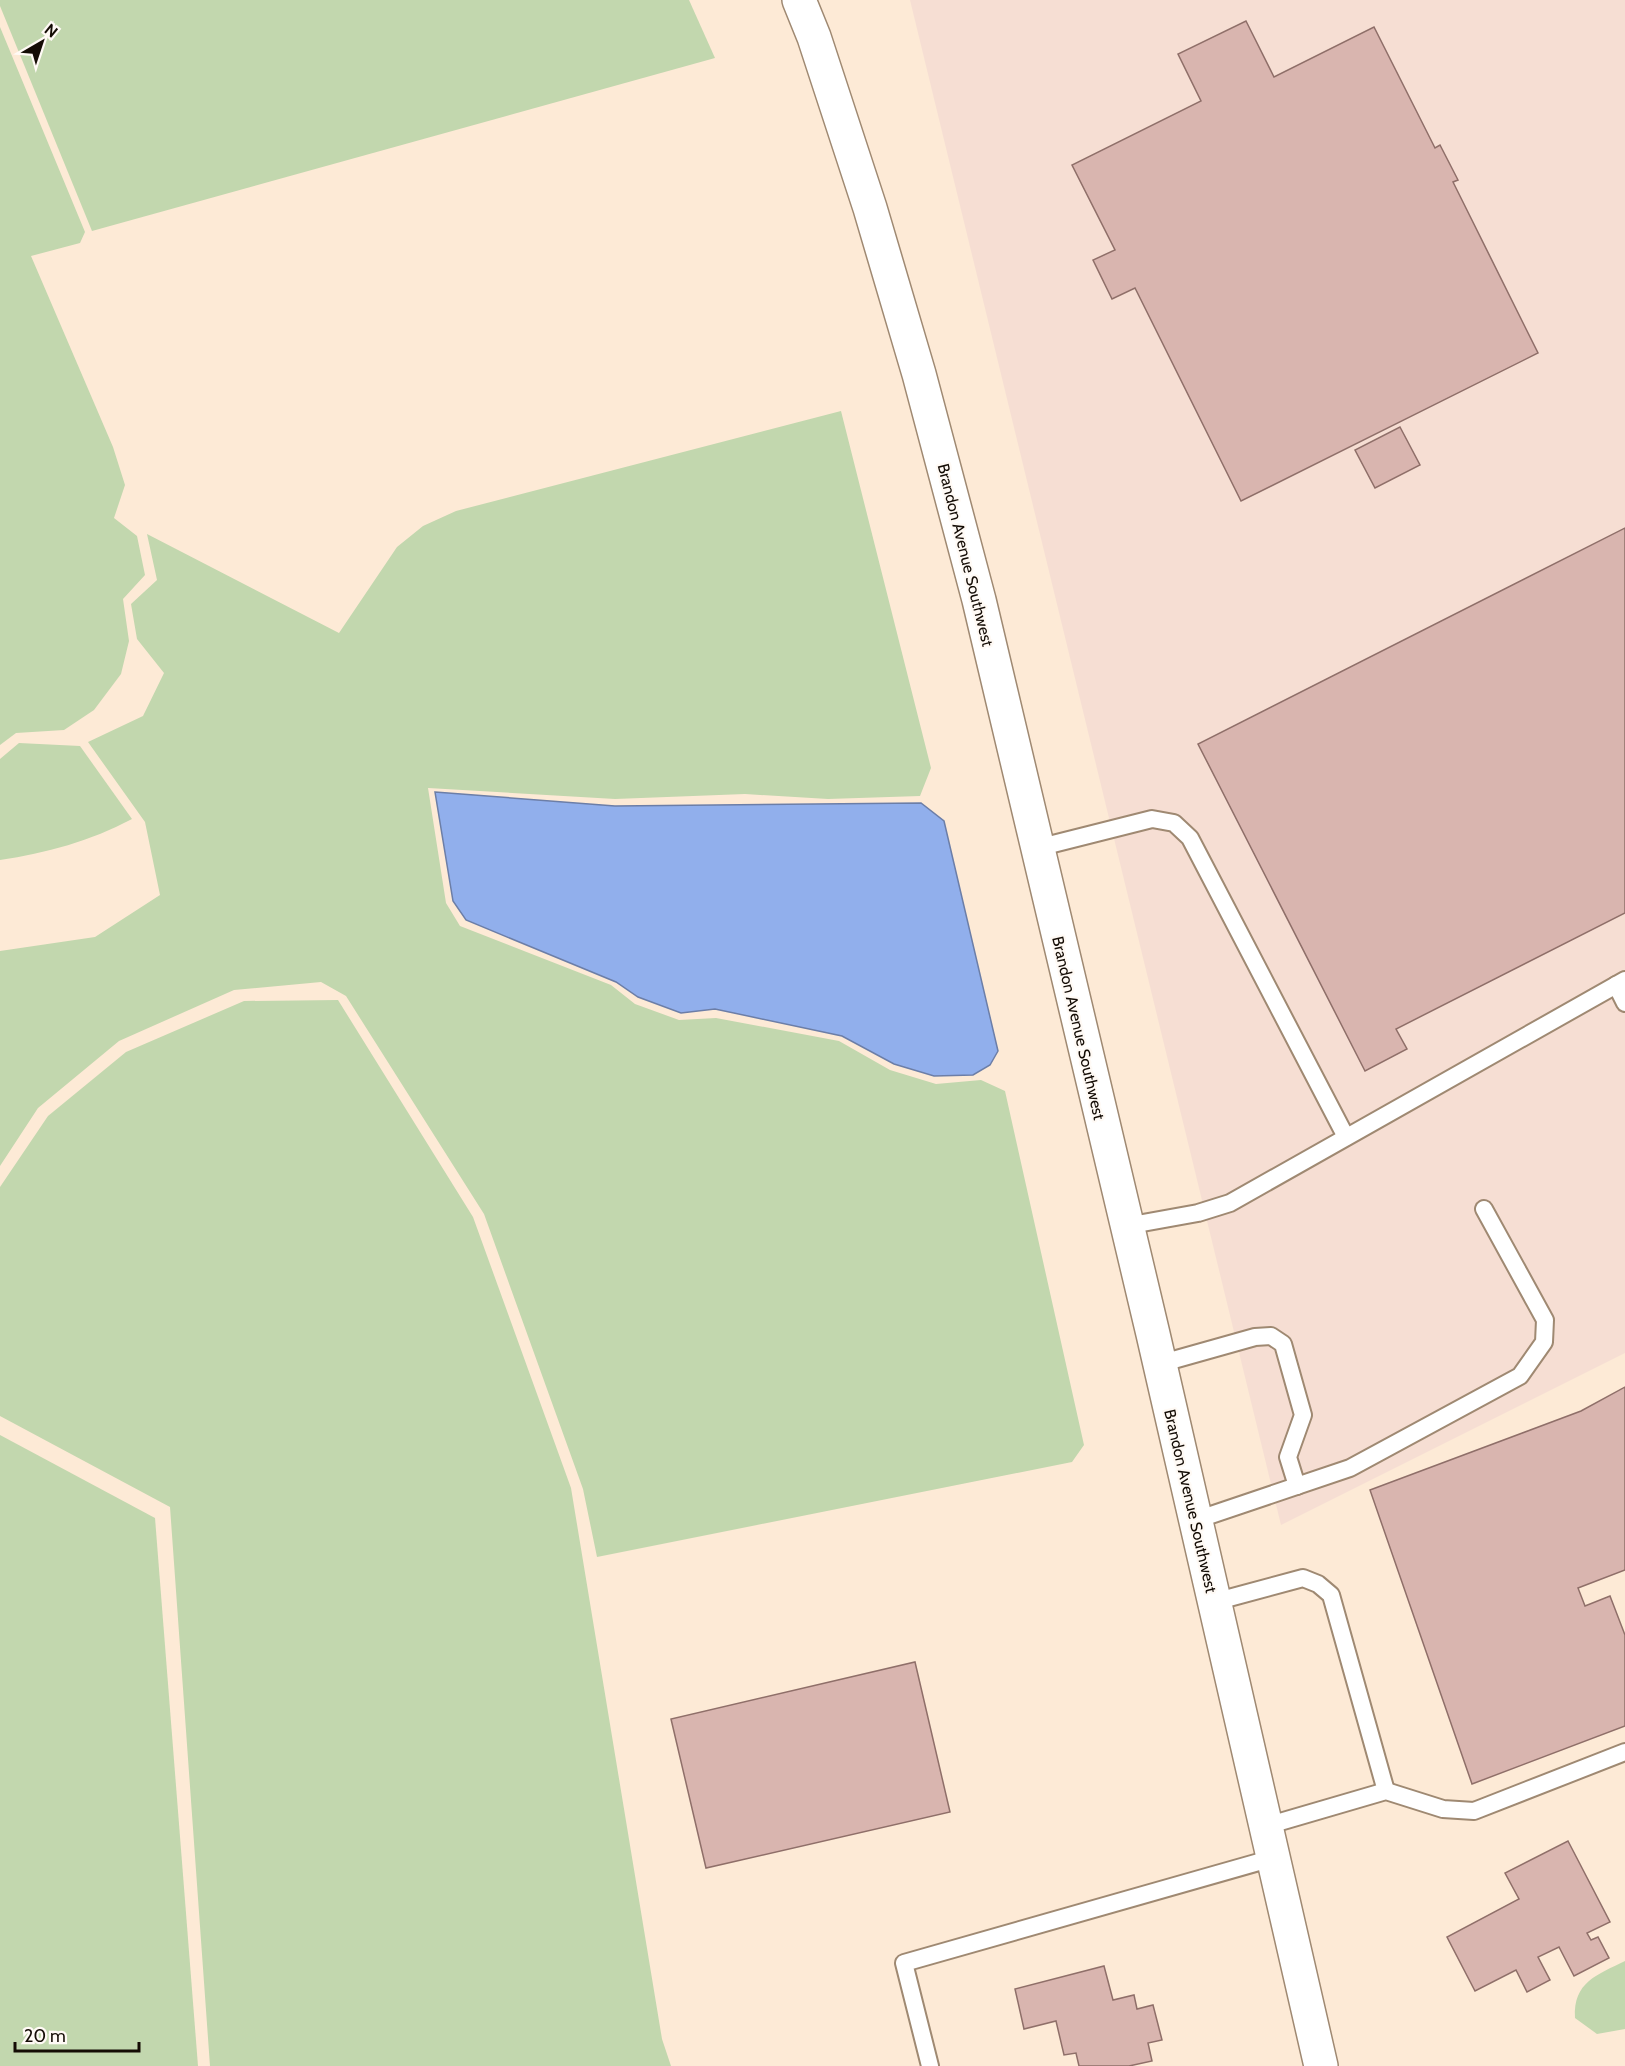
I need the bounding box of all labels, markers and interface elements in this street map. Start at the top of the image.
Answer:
north arrow [12,12,72,72]
text: N [41,20,61,42]
street label: Brandon Avenue Southwest [934,462,998,649]
street label: Brandon Avenue Southwest [1048,934,1109,1122]
street label: Brandon Avenue Southwest [1160,1407,1221,1595]
scale bar [15,2015,140,2053]
text: 20 m [24,2025,66,2047]

